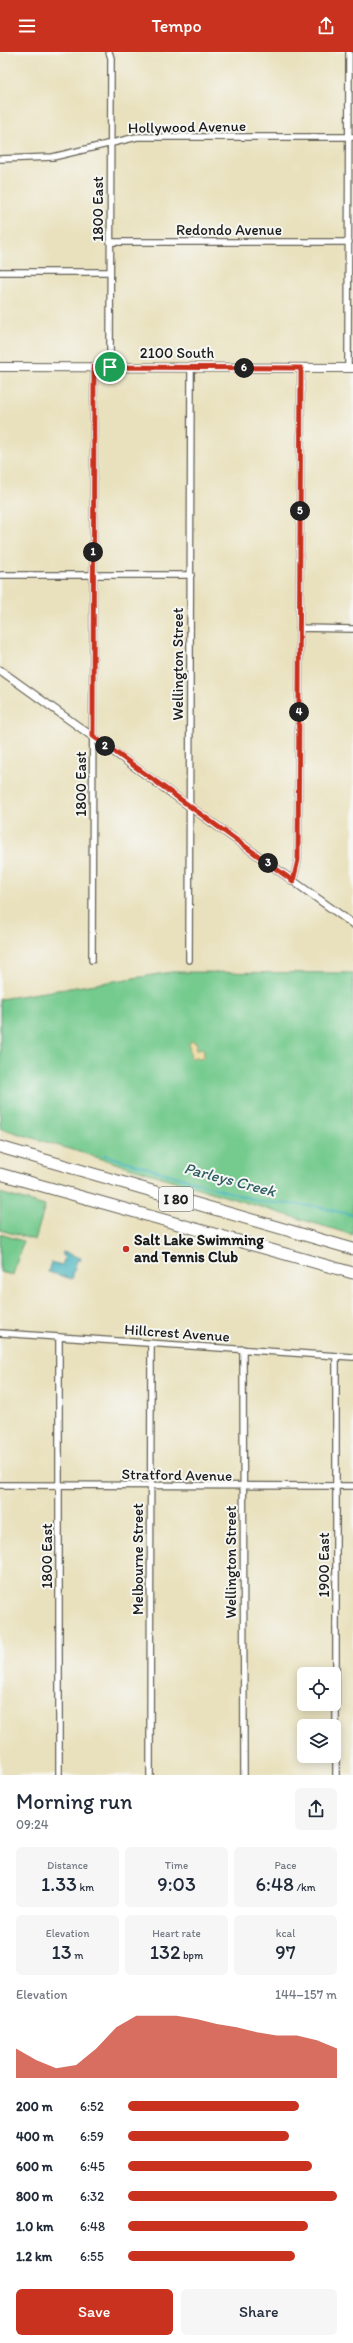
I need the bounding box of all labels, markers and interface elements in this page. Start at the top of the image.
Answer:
icon: menu [16,15,38,37]
text: Tempo [151,15,202,37]
icon: share [315,15,337,37]
street label: Hollywood Avenue [128,117,246,137]
street label: 1800 East [89,176,107,242]
street label: Redondo Avenue [176,221,282,239]
street label: 2100 South [140,344,214,362]
pin [93,350,127,384]
icon: arrive [99,356,121,378]
pin: 6 [234,358,254,378]
text: 6 [241,361,247,374]
pin: 5 [290,501,310,521]
text: 5 [297,504,303,517]
pin: 1 [83,542,103,562]
text: 1 [90,545,96,558]
street label: Wellington Street [169,607,187,720]
pin: 4 [289,702,309,722]
text: 4 [296,705,302,718]
pin: 2 [95,736,115,756]
text: 2 [102,739,108,752]
street label: 1800 East [72,751,90,817]
pin: 3 [258,853,278,873]
text: 3 [265,856,271,869]
water label: Parleys Creek [182,1158,278,1201]
road number: I 80 [159,1187,193,1211]
place label: Salt Lake Swimming and Tennis Club [134,1231,264,1266]
marker: Salt Lake Swimming and Tennis Club [121,1244,131,1254]
street label: Hillcrest Avenue [124,1320,230,1346]
street label: Stratford Avenue [122,1465,232,1485]
street label: Melbourne Street [129,1503,147,1615]
street label: Wellington Street [222,1505,240,1618]
street label: 1800 East [38,1523,56,1589]
street label: 1900 East [315,1532,333,1598]
map controls [297,1667,341,1763]
button: locate [297,1667,341,1711]
button: layers [297,1719,341,1763]
text: Morning run [16,1788,132,1815]
button: share [295,1788,337,1830]
text: 09:24 [16,1817,49,1832]
text: Distance [47,1859,88,1872]
text: Time [165,1859,188,1872]
text: Pace [274,1859,297,1872]
text: 1.33 [41,1872,77,1896]
text: 9:03 [157,1872,196,1896]
text: 6:48 [255,1872,294,1896]
text: km [77,1881,94,1894]
text: /km [294,1881,316,1894]
text: Elevation [46,1927,89,1940]
text: Heart rate [152,1927,201,1940]
text: kcal [276,1927,295,1940]
text: 13 [52,1940,72,1964]
text: 132 [150,1940,180,1964]
text: 97 [275,1940,296,1964]
text: m [72,1949,83,1962]
text: bpm [180,1949,203,1962]
text: Elevation [16,1987,68,2002]
text: 144–157 m [275,1987,337,2002]
text: 200 m [16,2099,53,2114]
text: 6:52 [80,2099,104,2114]
text: 400 m [16,2129,54,2144]
text: 6:59 [80,2129,104,2144]
text: 600 m [16,2159,53,2174]
text: 6:45 [80,2159,105,2174]
text: 800 m [16,2189,53,2204]
text: 6:32 [80,2189,104,2204]
text: 1.0 km [16,2219,53,2234]
text: 6:48 [80,2219,105,2234]
text: 1.2 km [16,2249,52,2264]
text: 6:55 [80,2249,104,2264]
button: Save [16,2289,173,2335]
button: Share [181,2289,337,2335]

